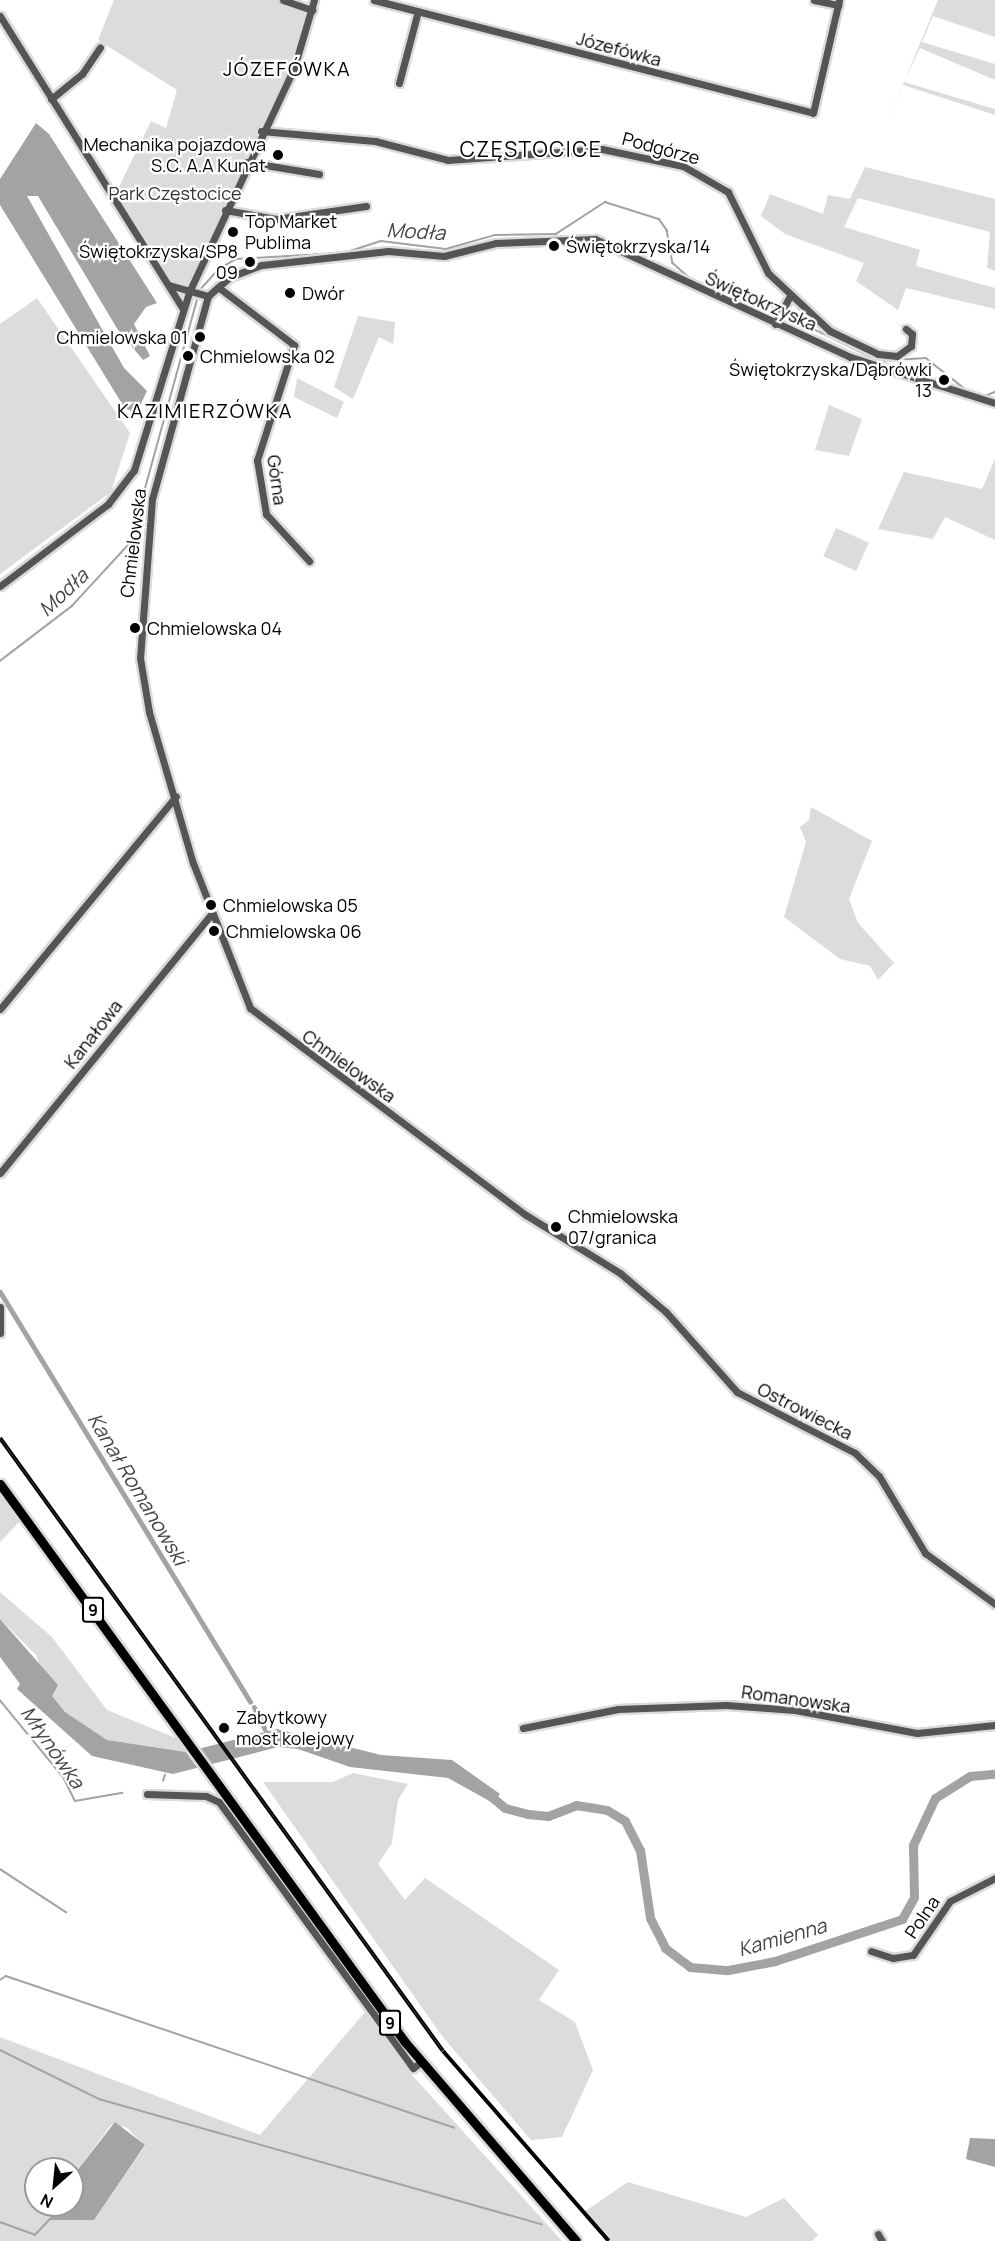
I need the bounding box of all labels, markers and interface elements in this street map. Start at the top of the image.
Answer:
street label: Józefówka [574,27,664,71]
district label: JÓZEFÓWKA [223,56,351,80]
street label: Podgórze [620,127,702,169]
place label: Mechanika pojazdowa S.C. A.A Kunat [83,134,266,176]
district label: CZĘSTOCICE [460,136,602,162]
marker: Mechanika pojazdowa S.C. A.A Kunat [271,148,285,162]
park label: Park Częstocice [109,182,241,204]
place label: Top Market Publima [245,211,337,254]
water label: Modła [386,217,446,245]
marker: Top Market Publima [226,225,240,239]
place label: Świętokrzyska/14 [566,235,710,257]
marker: Świętokrzyska/14 [547,239,561,253]
place label: Świętokrzyska/SP8 09 [79,241,238,284]
marker: Świętokrzyska/SP8 09 [243,255,257,269]
street label: Świętokrzyska [702,267,820,335]
place label: Dwór [302,282,345,304]
marker: Dwór [283,286,297,300]
place label: Chmielowska 01 [57,326,188,348]
marker: Chmielowska 01 [193,330,207,344]
place label: Chmielowska 02 [200,345,335,367]
marker: Chmielowska 02 [181,349,195,363]
place label: Świętokrzyska/Dąbrówki 13 [729,359,932,401]
marker: Świętokrzyska/Dąbrówki 13 [937,373,951,387]
district label: KAZIMIERZÓWKA [117,398,293,422]
street label: Górna [263,453,291,507]
street label: Chmielowska [116,487,150,599]
water label: Modła [33,563,93,621]
place label: Chmielowska 04 [147,617,282,639]
marker: Chmielowska 04 [128,621,142,635]
place label: Chmielowska 05 [223,894,358,916]
marker: Chmielowska 05 [204,898,218,912]
place label: Chmielowska 06 [226,920,362,942]
marker: Chmielowska 06 [207,924,221,938]
street label: Kanałowa [59,995,127,1073]
street label: Chmielowska [298,1025,400,1107]
place label: Chmielowska 07/granica [568,1206,678,1248]
marker: Chmielowska 07/granica [549,1220,563,1234]
street label: Ostrowiecka [754,1378,856,1444]
water label: Kanał Romanowski [83,1409,193,1569]
road number: 9 [81,1597,105,1623]
street label: Romanowska [740,1681,852,1717]
water label: Młynówka [16,1701,90,1793]
place label: Zabytkowy most kolejowy [236,1707,354,1750]
marker: Zabytkowy most kolejowy [217,1721,231,1735]
street label: Polna [900,1892,944,1942]
water label: Kamienna [735,1913,829,1961]
road number: 9 [378,2010,402,2036]
north arrow [24,2157,84,2217]
text: N [37,2189,57,2214]

